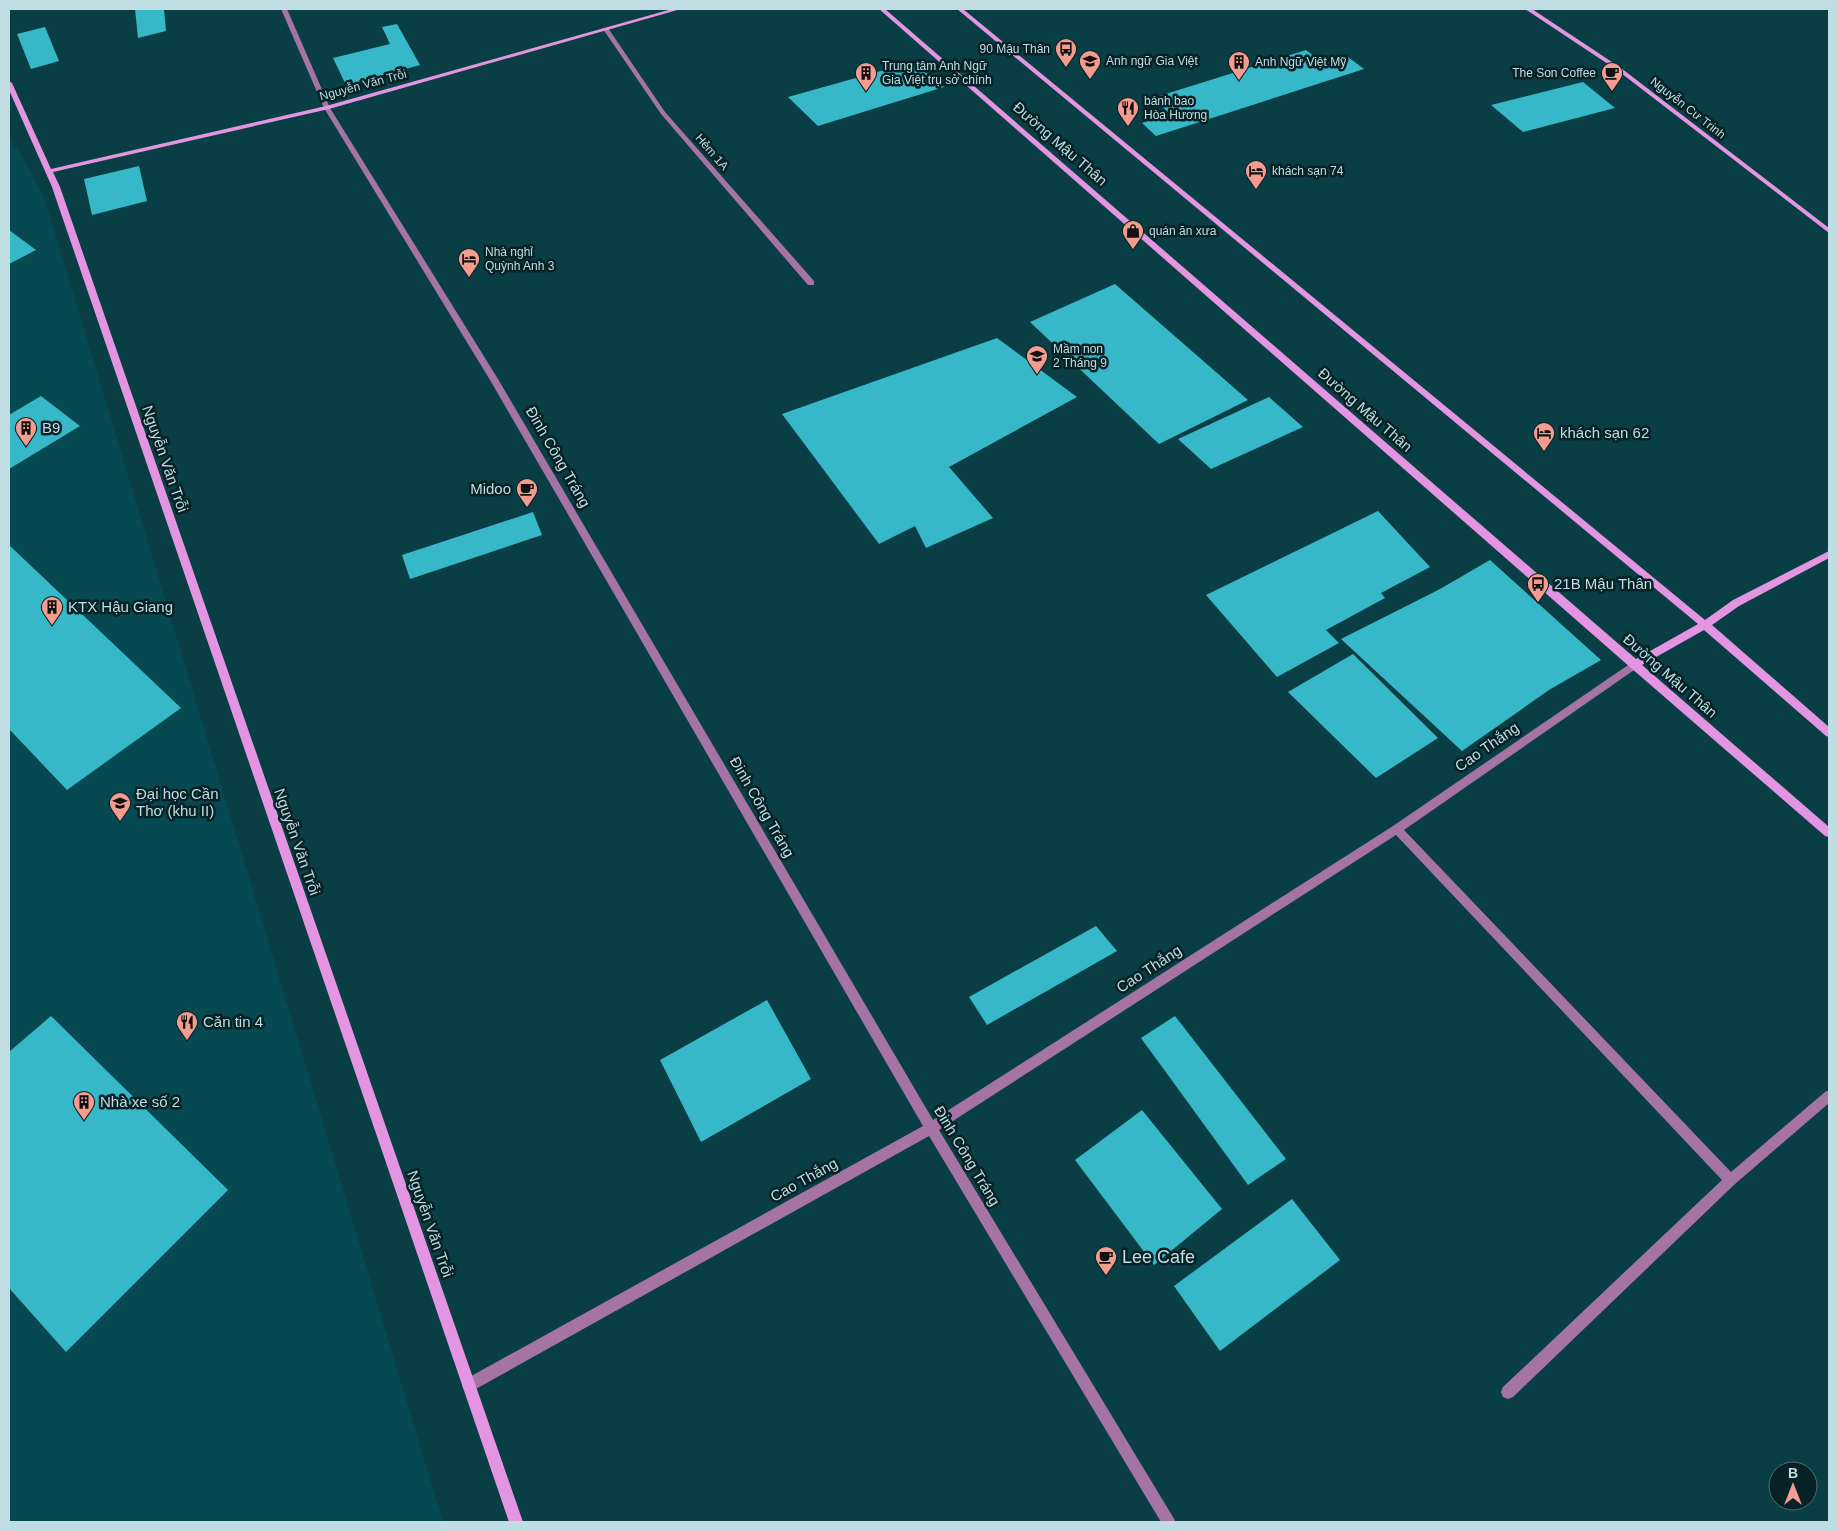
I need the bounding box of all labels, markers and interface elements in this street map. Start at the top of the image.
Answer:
bus stop icon: 90 Mậu Thân [1054,37,1078,68]
place label: 90 Mậu Thân [980,42,1050,56]
school or university icon: Anh ngữ Gia Việt [1078,49,1102,80]
building icon: Anh Ngữ Việt Mỹ [1227,50,1251,81]
place label: Anh ngữ Gia Việt [1106,54,1199,68]
place label: Anh Ngữ Việt Mỹ [1255,55,1346,69]
place label: Trung tâm Anh Ngữ Gia Việt trụ sở chính [882,59,992,87]
building icon: Trung tâm Anh Ngữ Gia Việt trụ sở chính [854,61,878,92]
cafe icon: The Son Coffee [1600,61,1624,92]
street label: Nguyễn Văn Trỗi [318,66,408,103]
place label: The Son Coffee [1512,66,1596,80]
street label: Nguyễn Cư Trinh [1648,74,1729,142]
place label: bánh bao Hòa Hương [1144,94,1207,122]
restaurant icon: bánh bao Hòa Hương [1116,96,1140,127]
street label: Đường Mậu Thân [1010,98,1111,189]
street label: Hẻm 1A [692,131,732,173]
hotel icon: khách sạn 74 [1244,159,1268,190]
place label: khách sạn 74 [1272,164,1344,178]
shop icon: quán ăn xưa [1121,219,1145,250]
place label: quán ăn xưa [1149,224,1217,238]
place label: Nhà nghỉ Quỳnh Anh 3 [485,245,555,273]
hotel icon: Nhà nghỉ Quỳnh Anh 3 [457,247,481,278]
place label: Mầm non 2 Tháng 9 [1053,342,1107,370]
school or university icon: Mầm non 2 Tháng 9 [1025,344,1049,375]
street label: Đường Mậu Thân [1315,364,1416,455]
street label: Nguyễn Văn Trỗi [139,403,192,514]
street label: Đinh Công Tráng [523,403,594,510]
building icon: B9 [14,416,38,447]
place label: B9 [42,419,60,436]
hotel icon: khách sạn 62 [1532,421,1556,452]
place label: khách sạn 62 [1560,424,1649,441]
cafe icon: Midoo [515,477,539,508]
place label: Midoo [470,480,511,497]
bus stop icon: 21B Mậu Thân [1526,572,1550,603]
place label: 21B Mậu Thân [1554,575,1652,592]
building icon: KTX Hậu Giang [40,595,64,626]
place label: KTX Hậu Giang [68,598,173,615]
street label: Đường Mậu Thân [1620,630,1721,721]
street label: Cao Thắng [1452,718,1522,775]
street label: Đinh Công Tráng [727,753,798,860]
place label: Đại học Cần Thơ (khu II) [136,785,219,819]
street label: Nguyễn Văn Trỗi [271,786,324,897]
school or university icon: Đại học Cần Thơ (khu II) [108,791,132,822]
street label: Cao Thắng [1113,941,1184,996]
restaurant icon: Căn tin 4 [175,1010,199,1041]
place label: Căn tin 4 [203,1013,263,1030]
building icon: Nhà xe số 2 [72,1090,96,1121]
place label: Nhà xe số 2 [100,1093,180,1110]
street label: Đinh Công Tráng [931,1103,1004,1209]
street label: Cao Thắng [767,1154,840,1205]
street label: Nguyễn Văn Trỗi [404,1168,457,1279]
cafe icon: Lee Cafe [1094,1245,1118,1276]
place label: Lee Cafe [1122,1247,1195,1267]
north arrow [1768,1461,1818,1511]
text: B [1788,1465,1798,1481]

